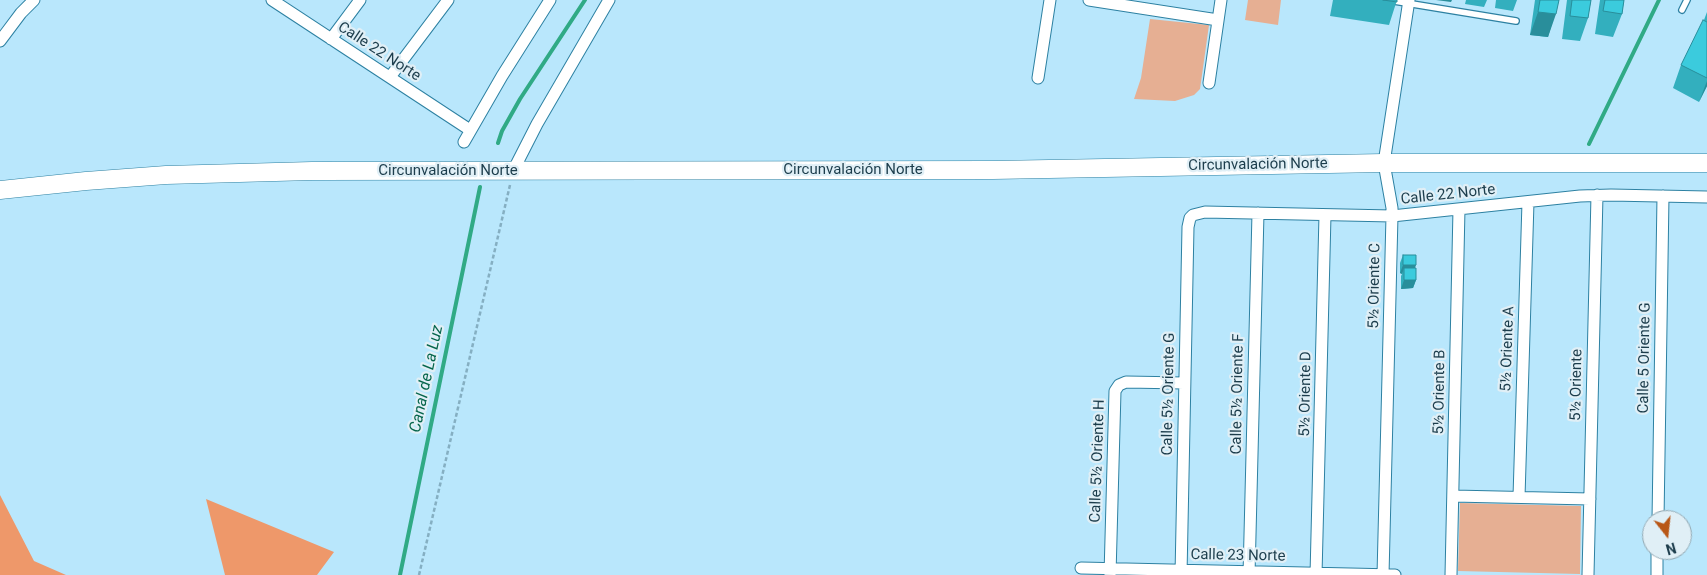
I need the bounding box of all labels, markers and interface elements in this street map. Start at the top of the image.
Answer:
street label: Calle 22 Norte [334,19,424,85]
street label: Circunvalación Norte [1188,155,1328,175]
street label: Circunvalación Norte [783,161,923,179]
street label: Circunvalación Norte [378,162,518,180]
street label: Calle 22 Norte [1400,181,1496,209]
street label: 5½ Oriente C [1365,243,1385,329]
street label: Calle 5 Oriente G [1635,302,1655,414]
street label: 5½ Oriente A [1498,306,1518,392]
water label: Canal de La Luz [406,324,448,434]
street label: Calle 5½ Oriente G [1159,332,1179,456]
street label: Calle 5½ Oriente F [1228,333,1248,455]
street label: 5½ Oriente B [1430,349,1450,435]
street label: 5½ Oriente [1567,349,1587,421]
street label: 5½ Oriente D [1296,351,1316,437]
street label: Calle 5½ Oriente H [1087,399,1109,523]
north arrow [1642,510,1692,560]
text: N [1664,539,1678,558]
street label: Calle 23 Norte [1190,546,1286,566]

